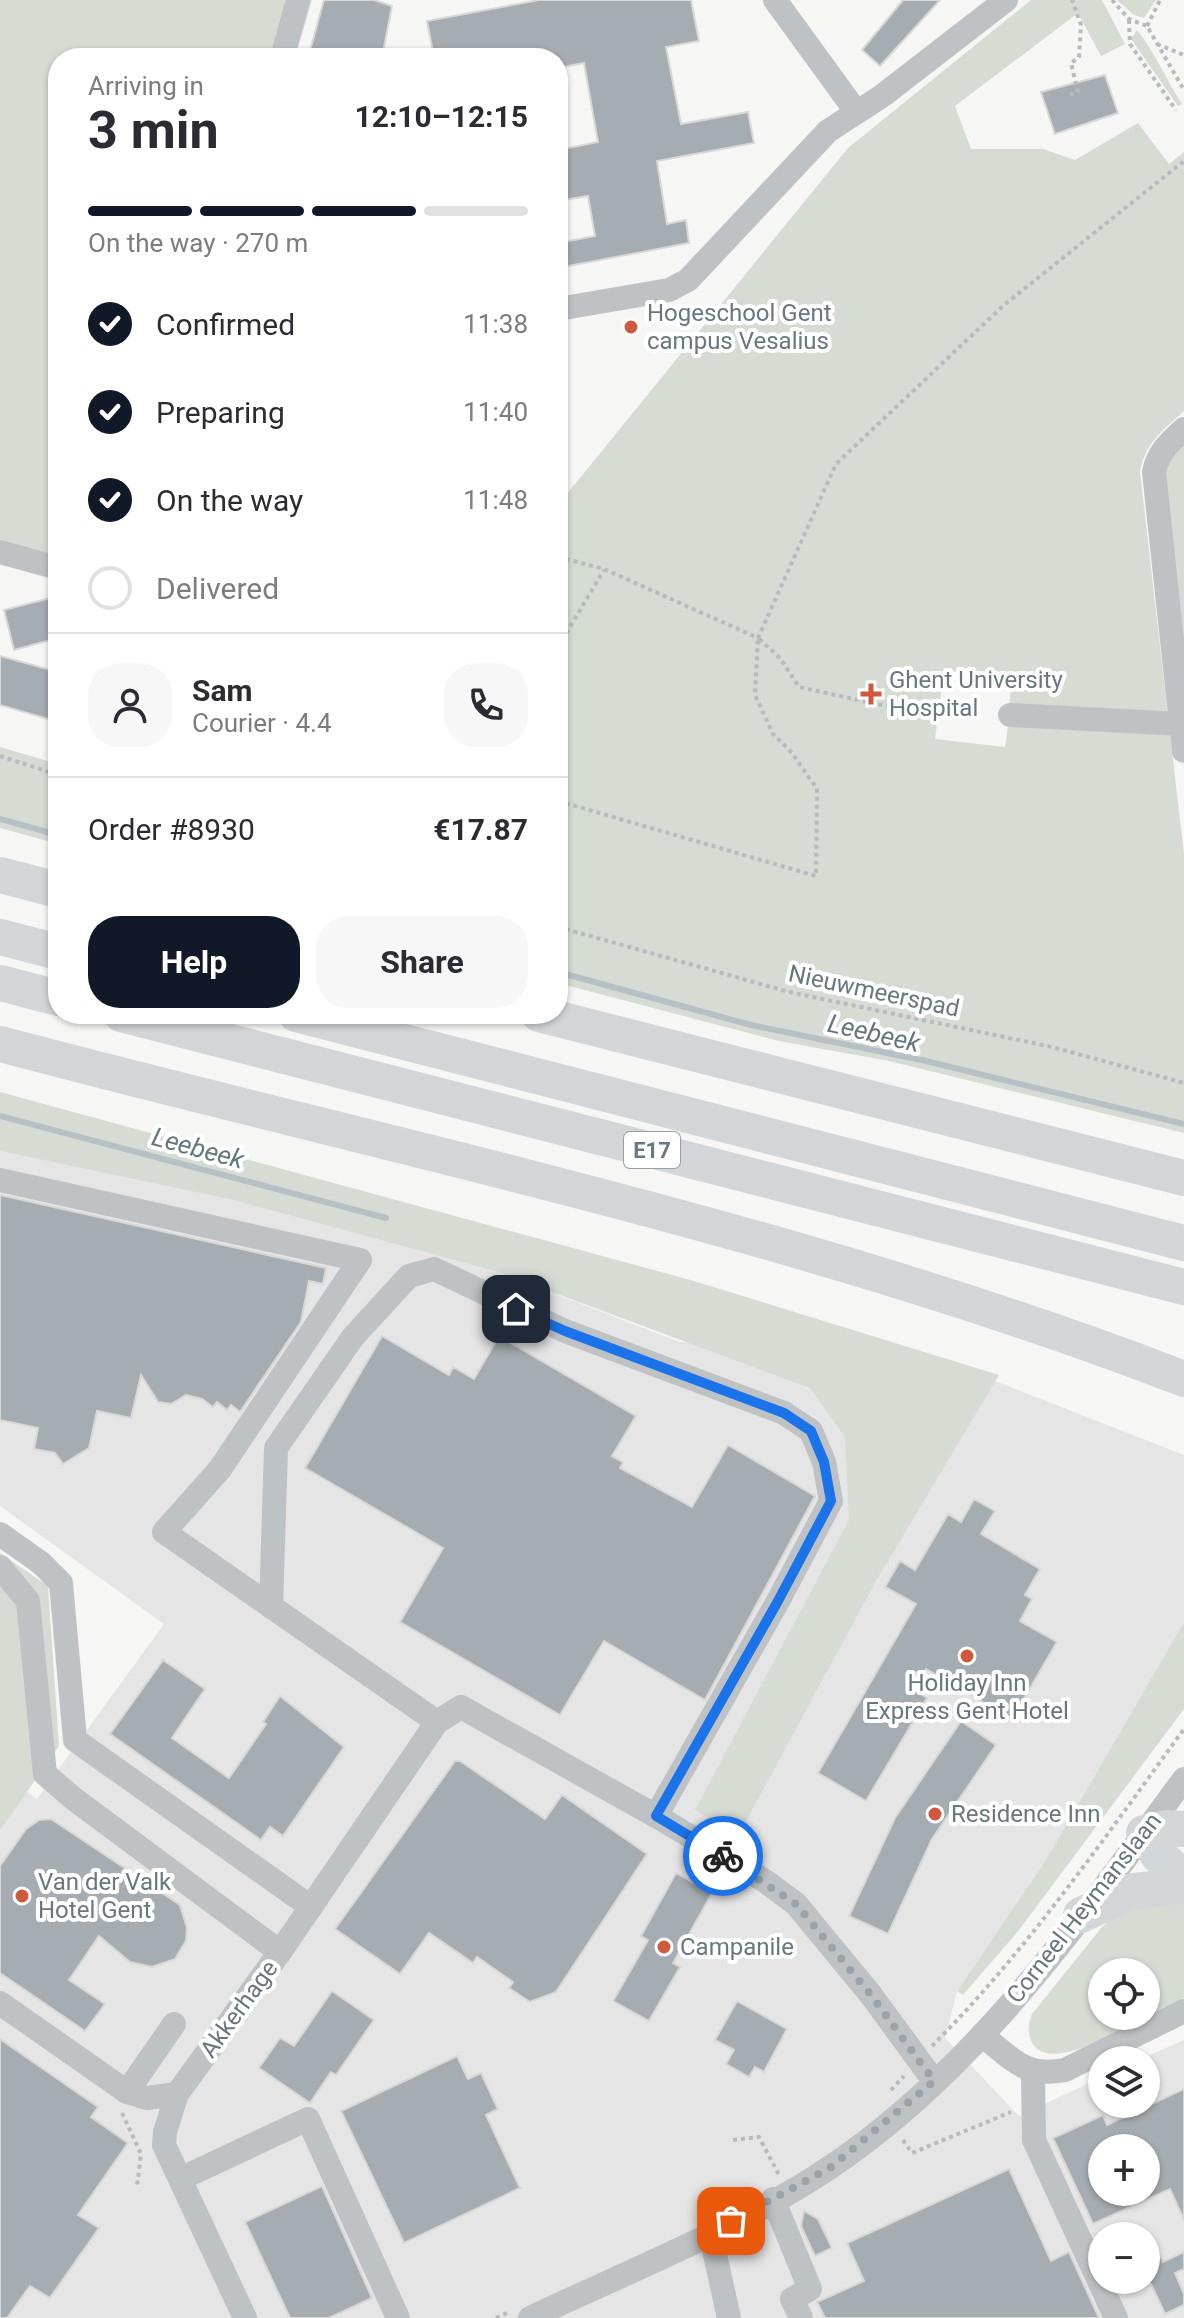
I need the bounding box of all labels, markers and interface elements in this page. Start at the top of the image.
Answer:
text: Arriving in [88,71,204,101]
text: 12:10–12:15 [354,99,528,134]
text: 3 min [88,100,219,161]
text: On the way · 270 m [88,228,308,258]
place label: Hogeschool Gent campus Vesalius [647,299,832,355]
icon: check [88,302,132,346]
text: Confirmed [156,307,295,342]
text: 11:38 [463,309,528,339]
marker: Hogeschool Gent campus Vesalius [622,318,640,336]
icon: check [88,390,132,434]
text: Preparing [156,395,285,430]
text: 11:40 [463,397,528,427]
icon: check [88,478,132,522]
text: On the way [156,483,303,518]
text: 11:48 [463,485,528,515]
text: Delivered [156,571,279,606]
button: person [88,663,172,747]
button: phone [444,663,528,747]
place label: Ghent University Hospital [889,666,1063,722]
text: Sam [192,673,253,708]
marker: Ghent University Hospital [860,683,882,705]
text: Courier · 4.4 [192,708,332,738]
text: Order #8930 [88,812,255,847]
text: €17.87 [433,812,528,847]
button: Help [88,916,300,1008]
button: Share [316,916,528,1008]
street label: Nieuwmeerspad [786,959,962,1023]
water label: Leebeek [825,1008,924,1058]
water label: Leebeek [149,1121,248,1175]
road number: E17 [624,1132,680,1168]
pin [482,1275,550,1343]
icon: home [494,1287,538,1331]
marker: Holiday Inn Express Gent Hotel [958,1647,976,1665]
place label: Holiday Inn Express Gent Hotel [865,1669,1069,1725]
place label: Residence Inn [951,1800,1101,1828]
marker: Residence Inn [926,1805,944,1823]
street label: Corneel Heymanslaan [1001,1807,1167,2009]
courier [683,1816,763,1896]
icon: bike [701,1834,745,1878]
place label: Van der Valk Hotel Gent [38,1868,172,1924]
marker: Van der Valk Hotel Gent [13,1887,31,1905]
place label: Campanile [680,1933,794,1961]
marker: Campanile [655,1938,673,1956]
street label: Akkerhage [194,1955,284,2063]
map controls [1088,1958,1160,2294]
button: locate [1088,1958,1160,2030]
button: layers [1088,2046,1160,2118]
button: + [1088,2134,1160,2206]
pin [697,2187,765,2255]
icon: bag [709,2199,753,2243]
button: − [1088,2222,1160,2294]

